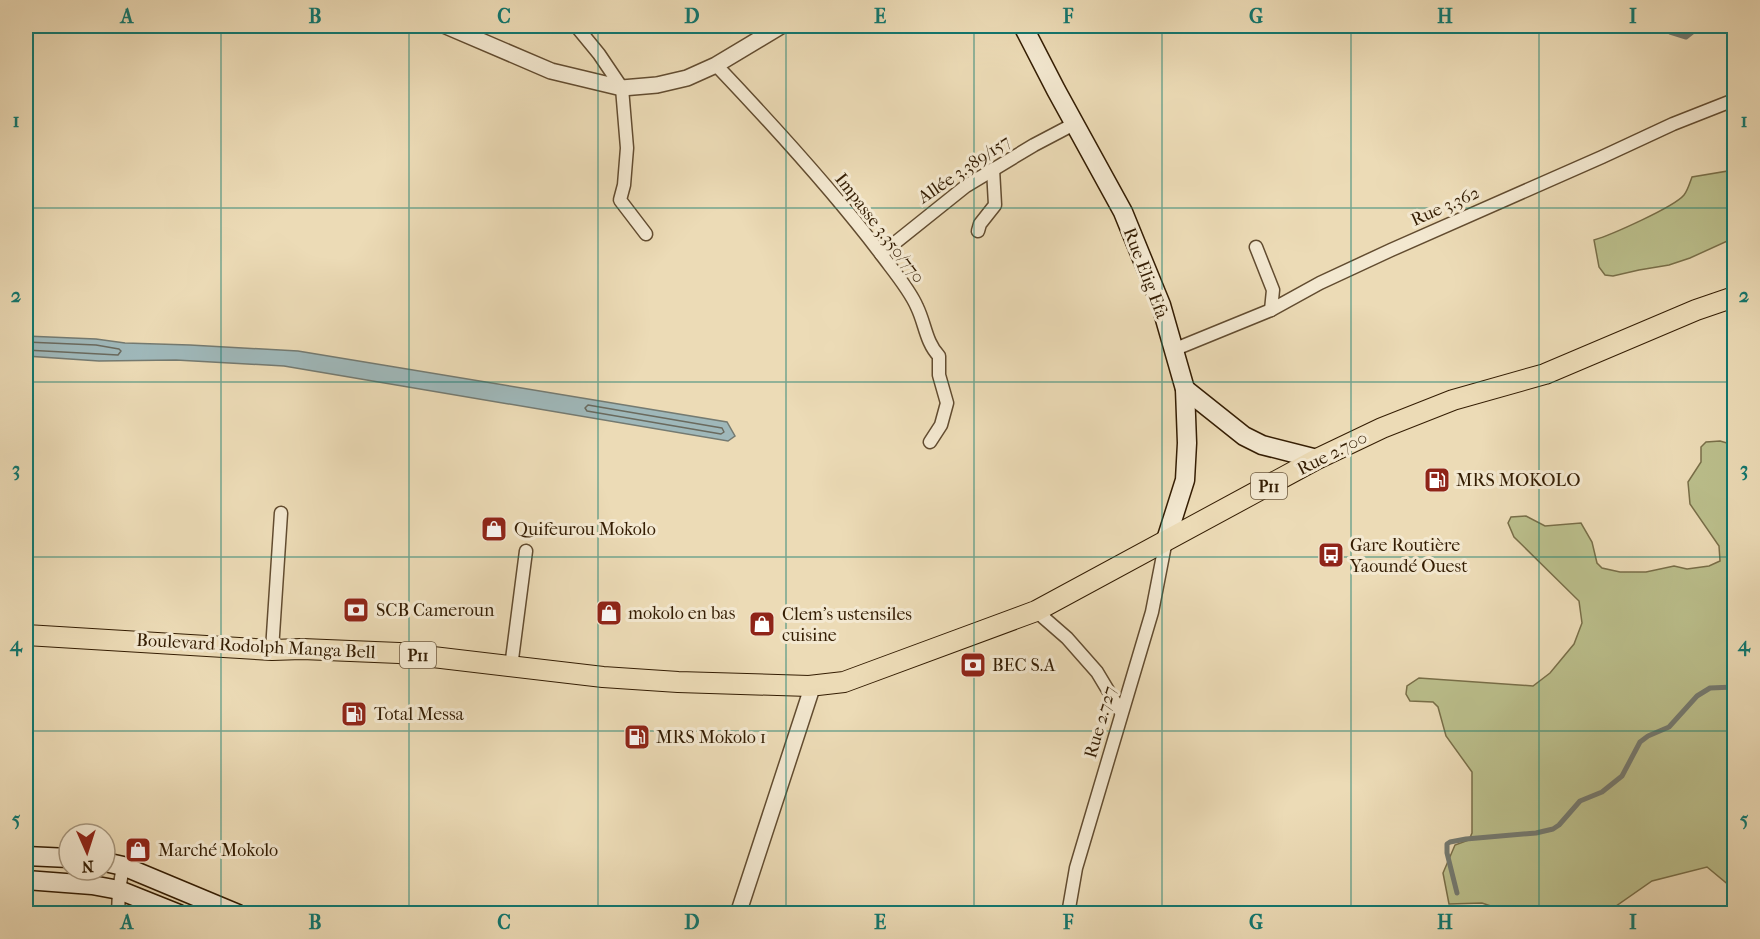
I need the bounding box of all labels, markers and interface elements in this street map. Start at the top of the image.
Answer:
text: A [119,5,135,28]
text: B [308,5,322,28]
text: C [497,5,511,28]
text: D [684,5,700,28]
text: E [874,5,886,28]
text: F [1062,5,1074,28]
text: G [1249,5,1263,28]
text: H [1437,5,1453,28]
text: I [1629,5,1637,28]
text: 1 [12,109,20,132]
text: 1 [1740,109,1748,132]
street label: Allée 3.389/157 [913,131,1015,209]
street label: Impasse 3.350/770 [830,169,929,287]
street label: Rue 3.362 [1408,182,1483,231]
street label: Rue Elig Efa [1119,225,1173,322]
text: 2 [11,284,21,307]
text: 2 [1739,284,1749,307]
street label: Rue 2.700 [1294,427,1371,480]
text: 3 [12,458,20,481]
text: 3 [1740,458,1748,481]
fuel station icon: MRS MOKOLO [1422,465,1452,495]
place label: MRS MOKOLO [1456,470,1580,491]
road number: P11 [1251,473,1287,499]
shop icon: Quifeurou Mokolo [479,514,509,544]
place label: Quifeurou Mokolo [514,519,656,540]
place label: Gare Routière Yaoundé Ouest [1349,535,1468,577]
bus stop icon: Gare Routière Yaoundé Ouest [1316,540,1346,570]
bank icon: SCB Cameroun [341,595,371,625]
shop icon: mokolo en bas [594,598,624,628]
place label: SCB Cameroun [376,600,495,621]
place label: mokolo en bas [628,603,736,624]
place label: Clem’s ustensiles cuisine [782,604,912,646]
shop icon: Clem’s ustensiles cuisine [747,609,777,639]
street label: Boulevard Rodolph Manga Bell [136,630,376,663]
text: 4 [9,633,23,657]
text: 4 [1737,633,1751,657]
road number: P11 [400,642,436,668]
bank icon: BEC S.A [958,650,988,680]
place label: BEC S.A [992,655,1056,676]
street label: Rue 2.727 [1080,683,1121,761]
fuel station icon: Total Messa [339,699,369,729]
place label: Total Messa [374,704,465,725]
fuel station icon: MRS Mokolo 1 [622,722,652,752]
place label: MRS Mokolo 1 [656,727,766,748]
text: 5 [12,808,21,831]
text: 5 [1740,808,1749,831]
north arrow [57,822,117,882]
shop icon: Marché Mokolo [123,835,153,865]
place label: Marché Mokolo [158,840,278,861]
text: N [80,857,94,876]
text: A [119,911,135,934]
text: B [308,911,322,934]
text: C [497,911,511,934]
text: D [684,911,700,934]
text: E [874,911,886,934]
text: F [1062,911,1074,934]
text: G [1249,911,1263,934]
text: H [1437,911,1453,934]
text: I [1629,911,1637,934]

